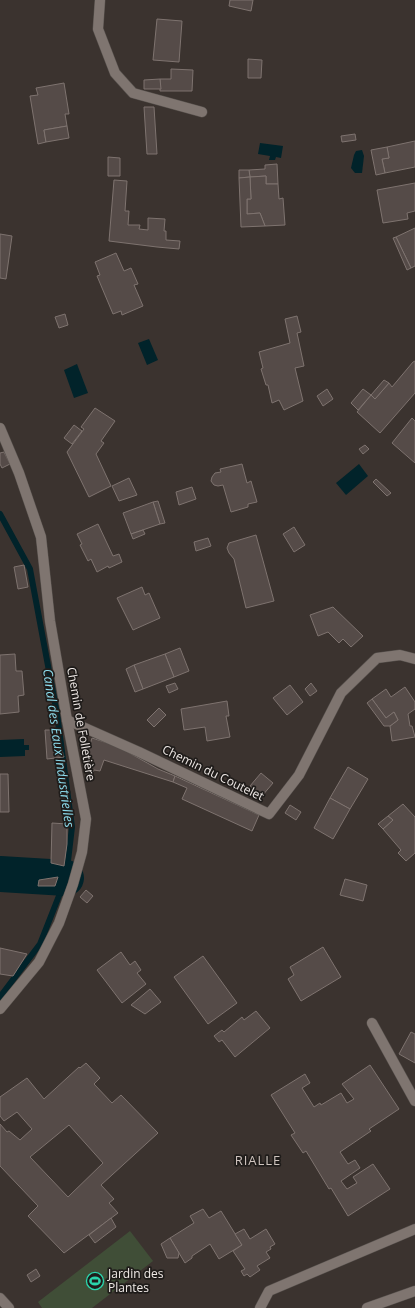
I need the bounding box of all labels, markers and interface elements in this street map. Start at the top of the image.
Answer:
street label: Chemin de Folletière [63,666,100,782]
water label: Canal des Eaux Industrielles [39,667,79,829]
street label: Chemin du Coutelet [159,741,267,805]
district label: RIALLE [235,1151,281,1169]
place label: Jardin des Plantes [107,1265,164,1296]
sports icon: Jardin des Plantes [85,1271,105,1291]

